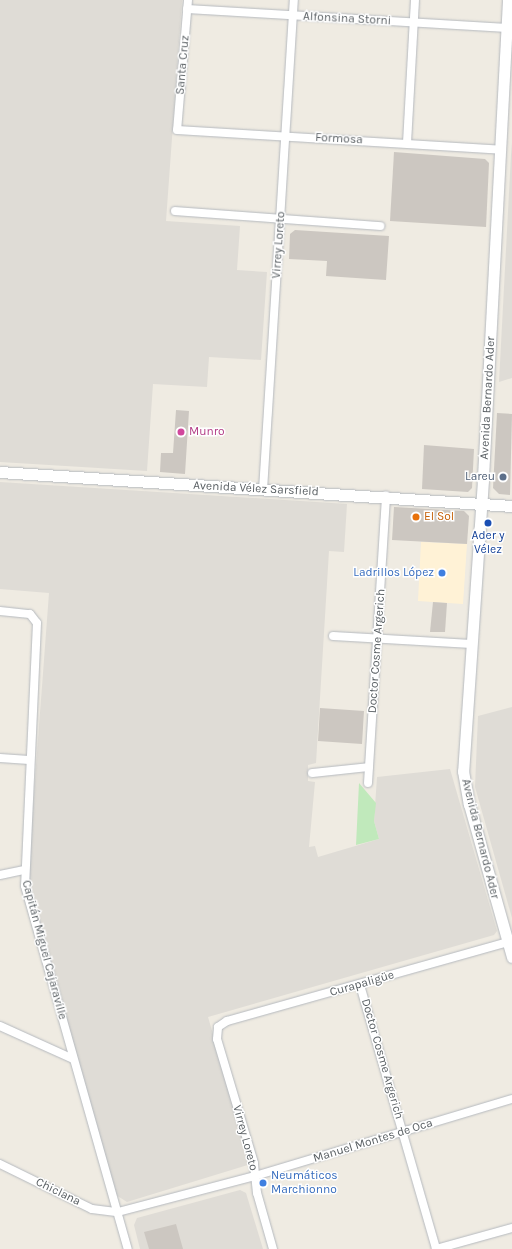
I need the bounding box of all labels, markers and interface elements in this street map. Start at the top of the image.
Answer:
street label: Alfonsina Storni [303,10,391,28]
street label: Santa Cruz [173,35,193,95]
street label: Formosa [315,131,363,147]
street label: Virrey Loreto [269,211,289,279]
street label: Avenida Bernardo Ader [478,336,498,460]
place label: Munro [189,425,225,439]
marker: Munro [176,427,186,437]
place label: Lareu [465,470,495,484]
marker: Lareu [498,472,508,482]
street label: Avenida Vélez Sarsfield [193,479,319,499]
place label: El Sol [424,510,454,524]
marker: El Sol [411,512,421,522]
marker: Ader y Vélez [483,518,493,528]
place label: Ader y Vélez [472,529,504,557]
place label: Ladrillos López [353,566,434,580]
marker: Ladrillos López [437,568,447,578]
street label: Doctor Cosme Argerich [365,588,389,714]
street label: Avenida Bernardo Ader [458,777,502,901]
street label: Capitán Miguel Cajaraville [18,879,70,1021]
street label: Curapaligüe [328,968,396,1000]
street label: Doctor Cosme Argerich [358,997,406,1121]
street label: Virrey Loreto [229,1104,261,1172]
street label: Manuel Montes de Oca [312,1116,434,1166]
place label: Neumáticos Marchionno [271,1169,338,1197]
street label: Chiclana [33,1175,83,1209]
marker: Neumáticos Marchionno [258,1178,268,1188]

